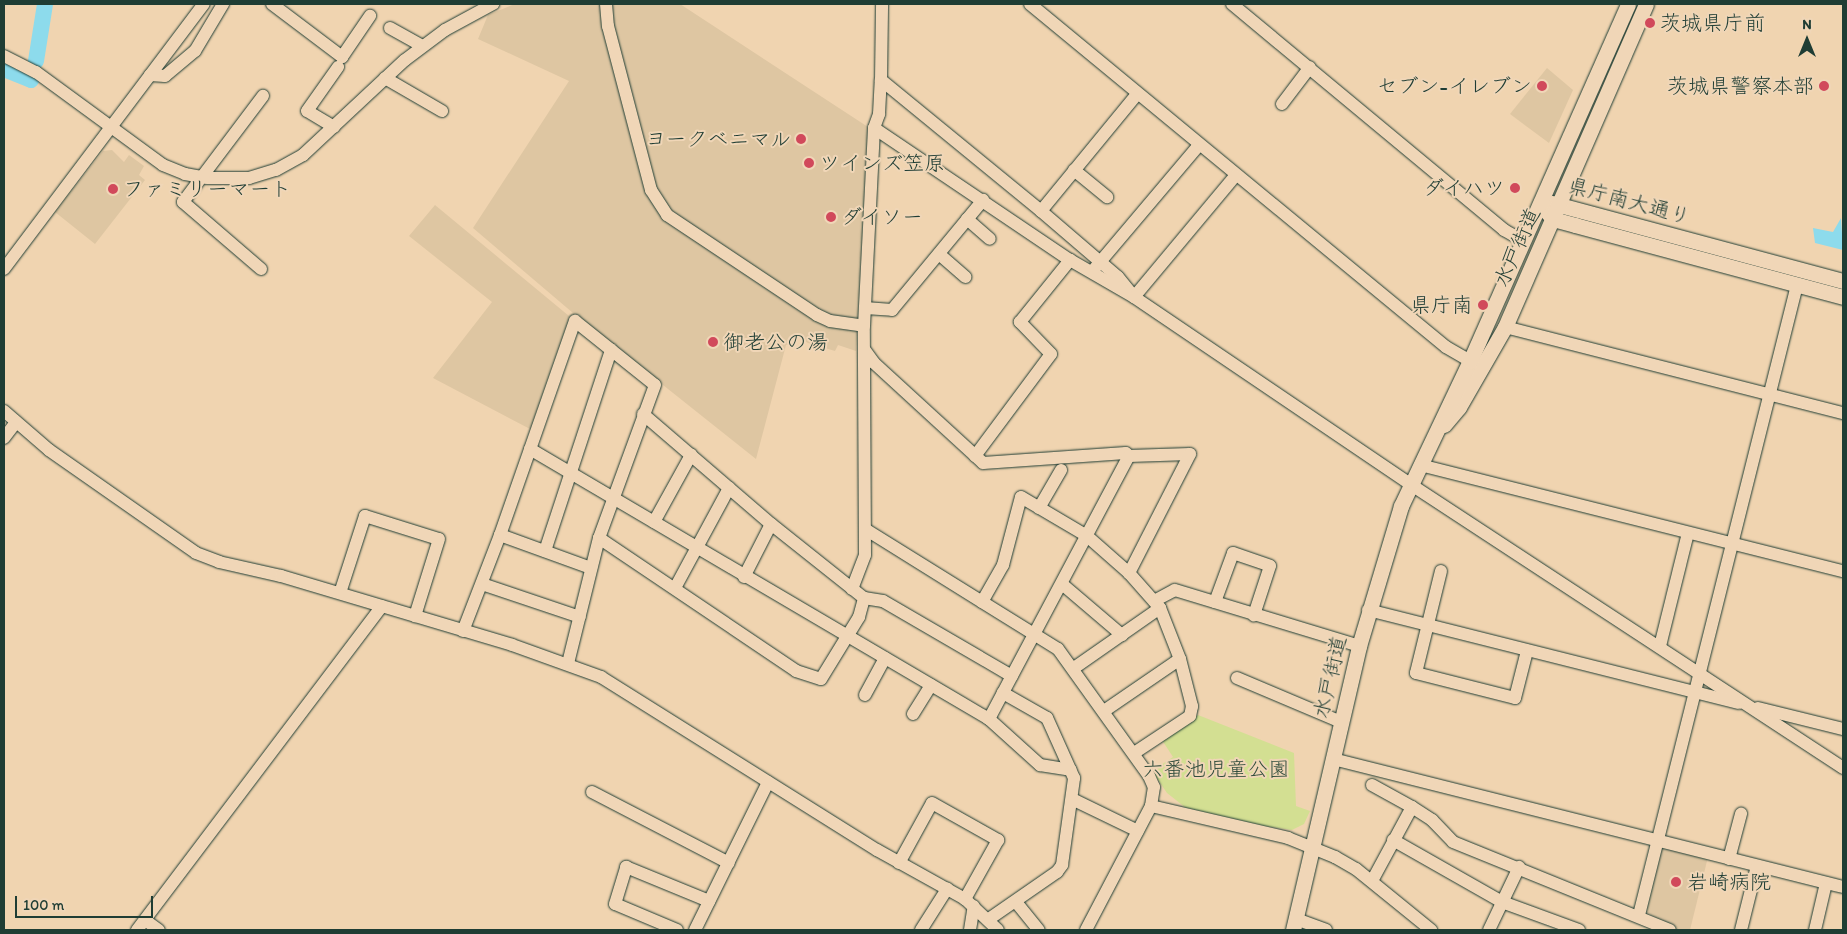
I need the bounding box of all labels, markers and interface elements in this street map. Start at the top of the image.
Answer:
place label: 茨城県庁前 [1660,10,1765,36]
north arrow [1782,15,1832,65]
text: N [1802,16,1812,33]
marker: 茨城県庁前 [1644,17,1656,29]
place label: セブン-イレブン [1377,73,1532,99]
place label: 茨城県警察本部 [1667,73,1814,99]
marker: セブン-イレブン [1536,80,1548,92]
marker: 茨城県警察本部 [1818,80,1830,92]
place label: ヨークベニマル [645,126,791,152]
marker: ヨークベニマル [795,133,807,145]
place label: ツインズ笠原 [819,150,945,176]
marker: ツインズ笠原 [803,157,815,169]
street label: 県庁南大通り [1565,173,1693,229]
place label: ダイハツ [1421,175,1505,201]
place label: ファミリーマート [123,176,291,202]
marker: ダイハツ [1509,182,1521,194]
marker: ファミリーマート [107,183,119,195]
place label: ダイソー [841,204,925,230]
street label: 水戸街道 [1488,204,1546,290]
marker: ダイソー [825,211,837,223]
place label: 県庁南 [1410,292,1473,318]
marker: 県庁南 [1477,299,1489,311]
place label: 御老公の湯 [723,329,828,355]
marker: 御老公の湯 [707,336,719,348]
street label: 水戸街道 [1308,633,1352,721]
park label: 六番池児童公園 [1143,756,1289,782]
place label: 岩崎病院 [1687,869,1771,895]
marker: 岩崎病院 [1669,875,1683,889]
scale bar [18,886,155,918]
text: 100 m [23,896,64,914]

